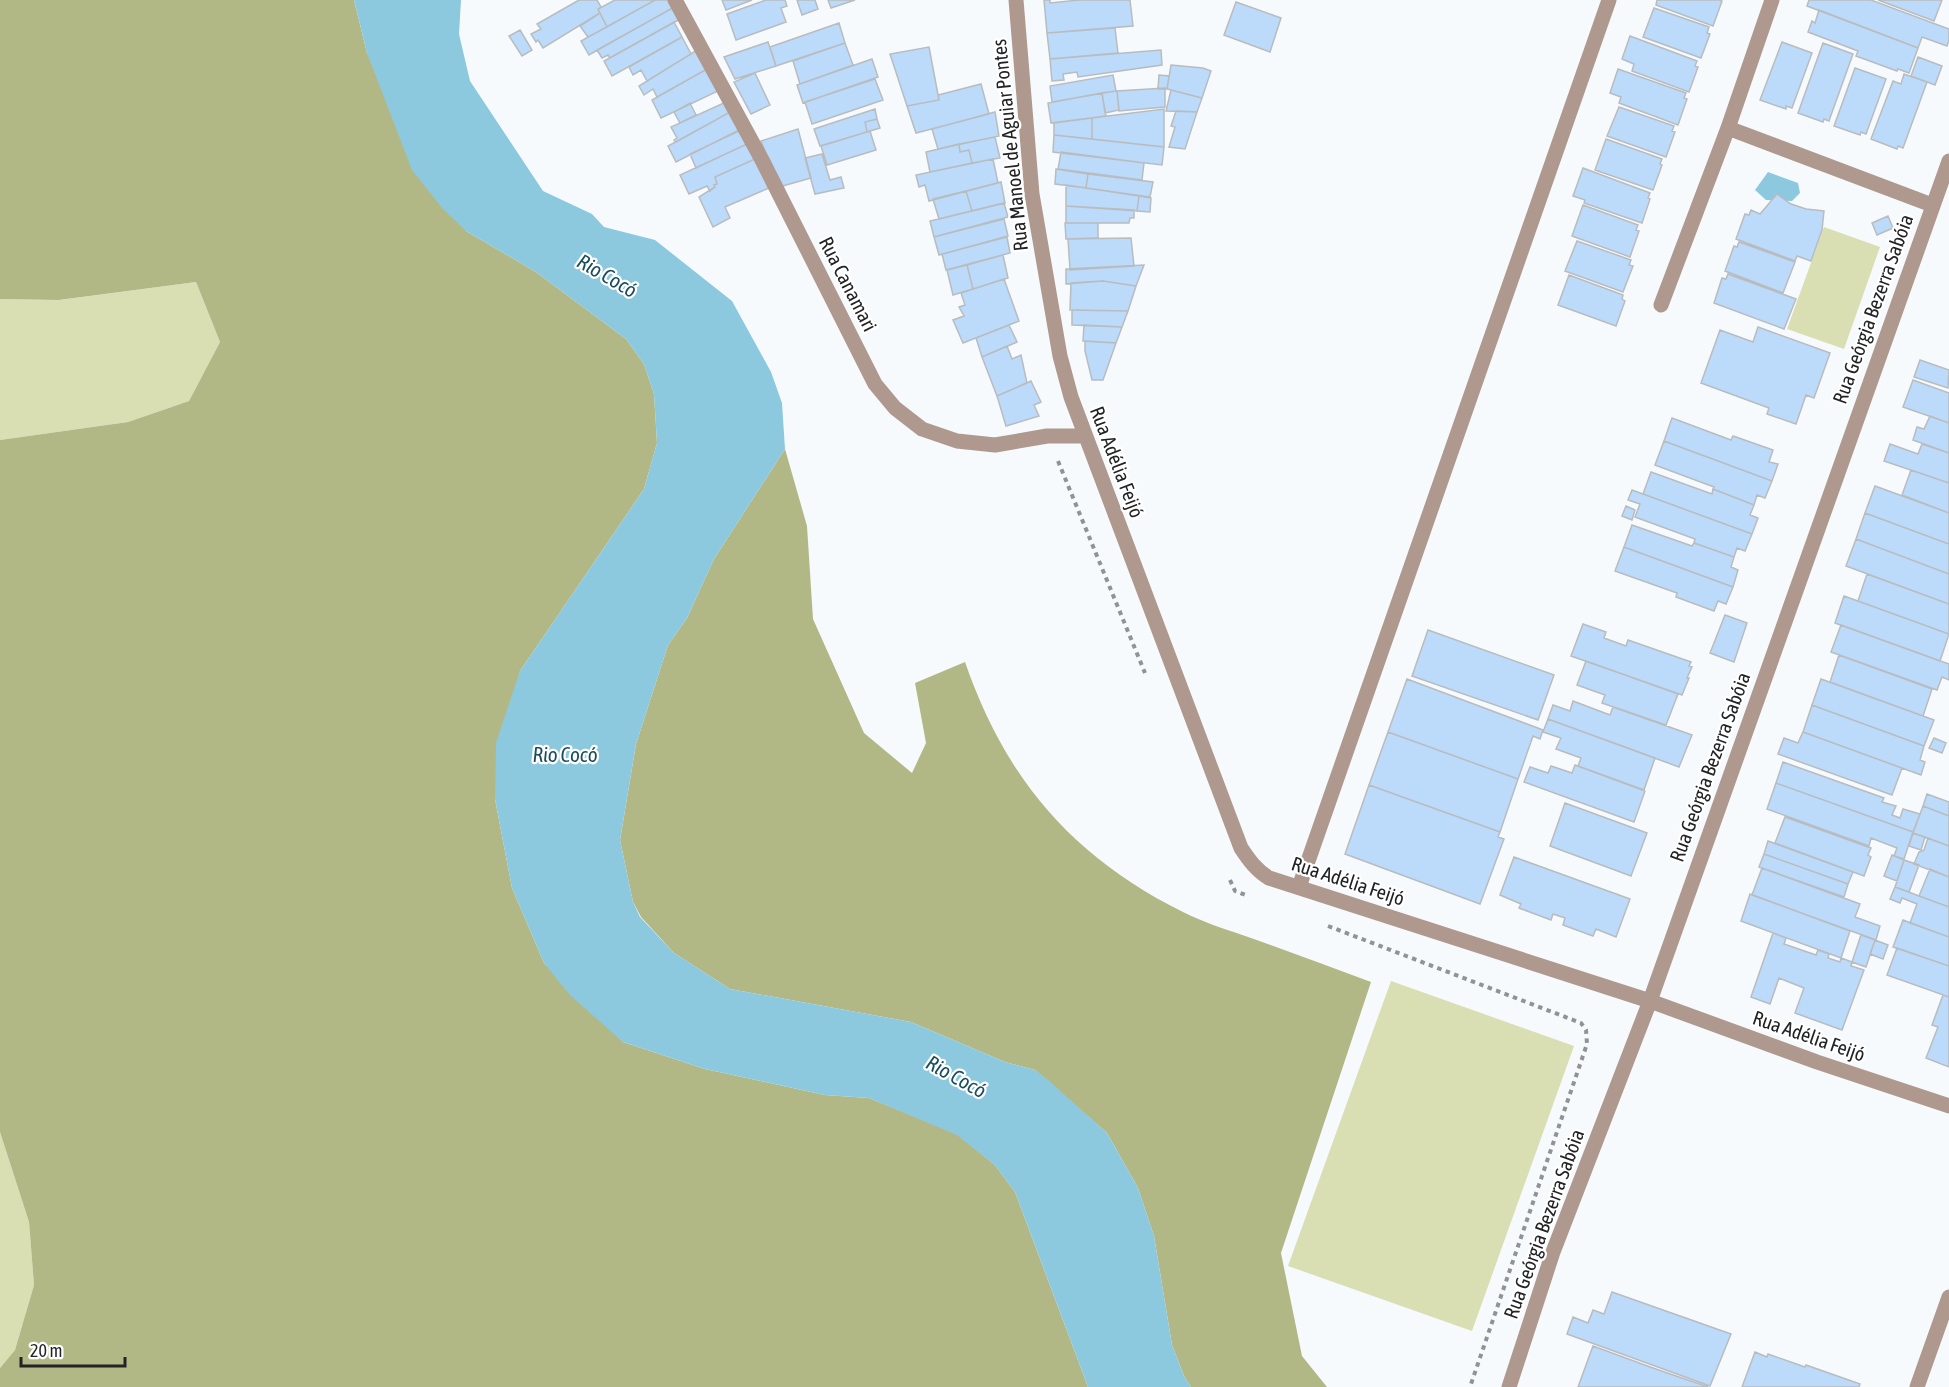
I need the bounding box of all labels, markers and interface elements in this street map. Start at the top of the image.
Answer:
street label: Rua Manoel de Aguiar Pontes [987,38,1032,252]
street label: Rua Geórgia Bezerra Sabóia [1828,211,1918,407]
street label: Rua Canamari [815,233,882,335]
water label: Rio Cocó [573,248,642,302]
street label: Rua Adélia Feijó [1086,403,1149,521]
street label: Rua Geórgia Bezerra Sabóia [1665,669,1755,865]
water label: Rio Cocó [532,742,598,766]
street label: Rua Adélia Feijó [1289,851,1408,910]
street label: Rua Adélia Feijó [1750,1006,1868,1066]
water label: Rio Cocó [922,1050,991,1102]
street label: Rua Geórgia Bezerra Sabóia [1499,1126,1589,1322]
scale bar [21,1330,124,1368]
text: 20 m [30,1340,62,1361]

